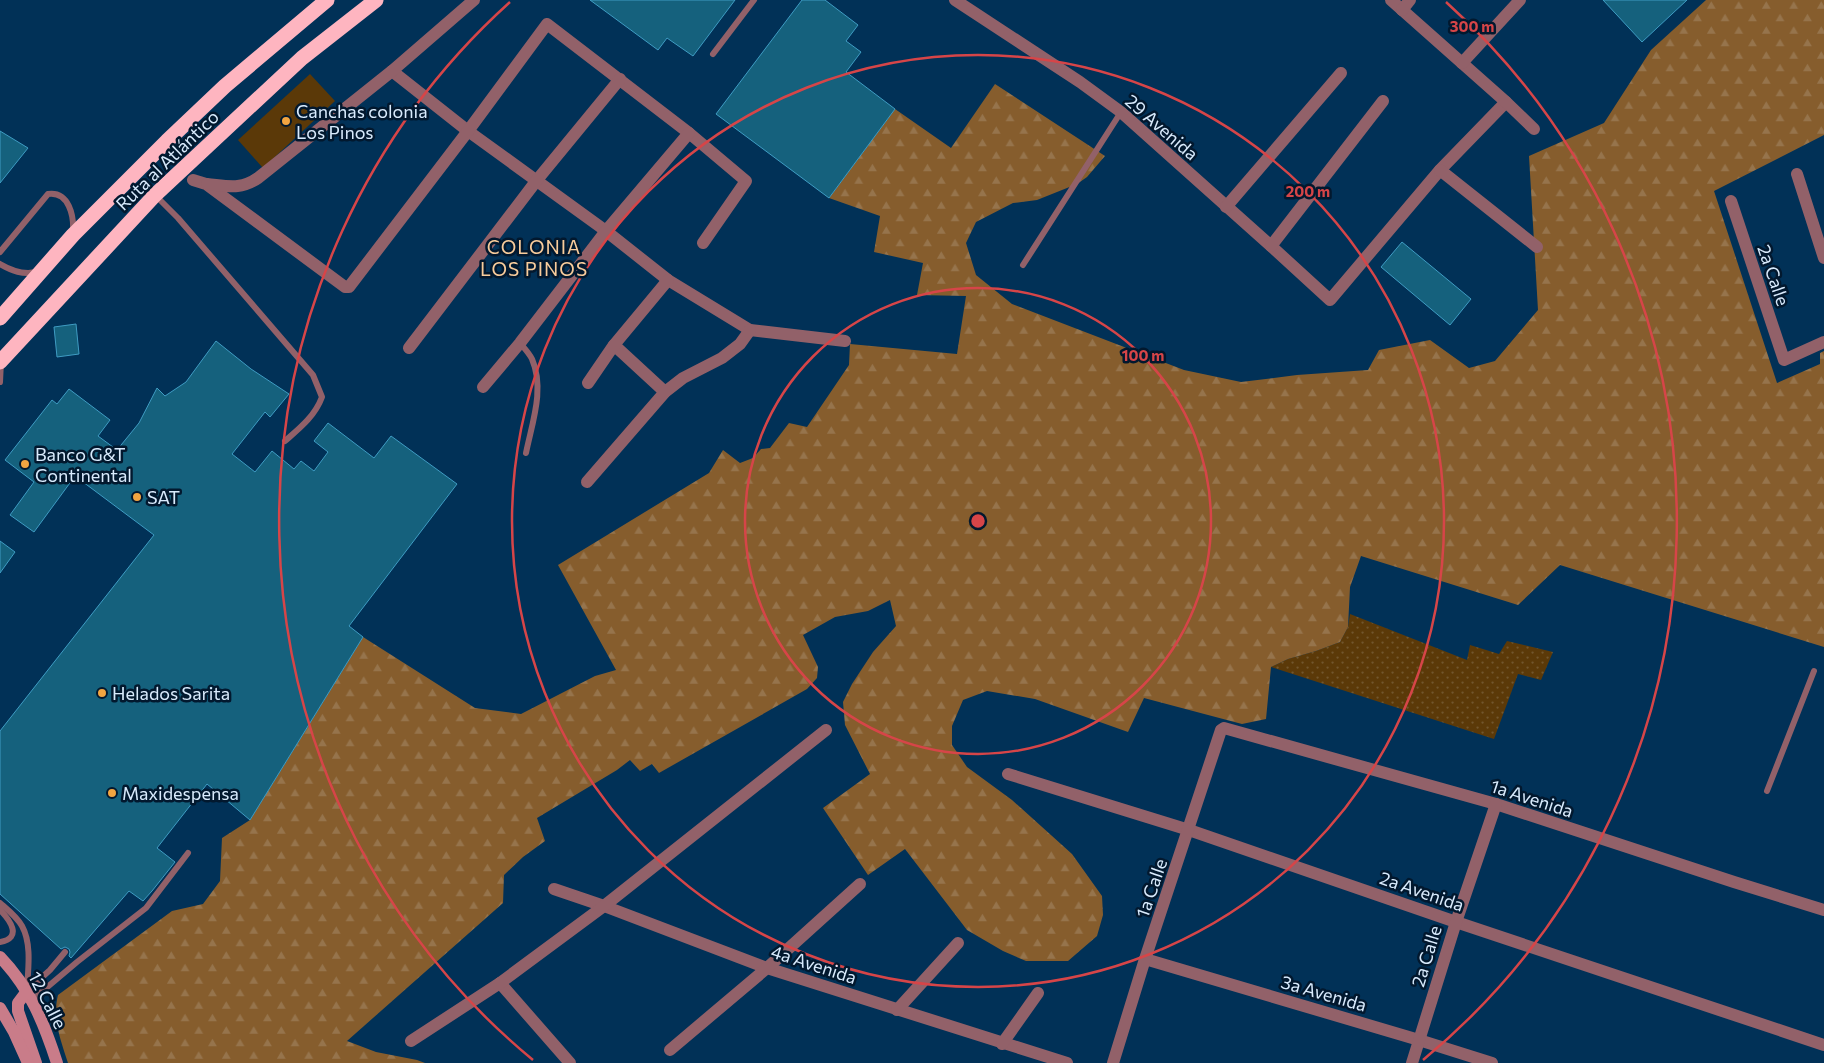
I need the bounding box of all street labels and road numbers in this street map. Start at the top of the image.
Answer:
street label: 29 Avenida [1121,89,1203,165]
street label: Ruta al Atlántico [111,105,223,215]
street label: 2a Calle [1753,242,1795,308]
street label: 1a Avenida [1488,774,1576,822]
street label: 1a Calle [1131,856,1171,920]
street label: 2a Avenida [1377,866,1467,916]
street label: 2a Calle [1406,923,1446,989]
street label: 4a Avenida [768,940,860,988]
street label: 12 Calle [24,968,72,1032]
street label: 3a Avenida [1279,970,1369,1016]

